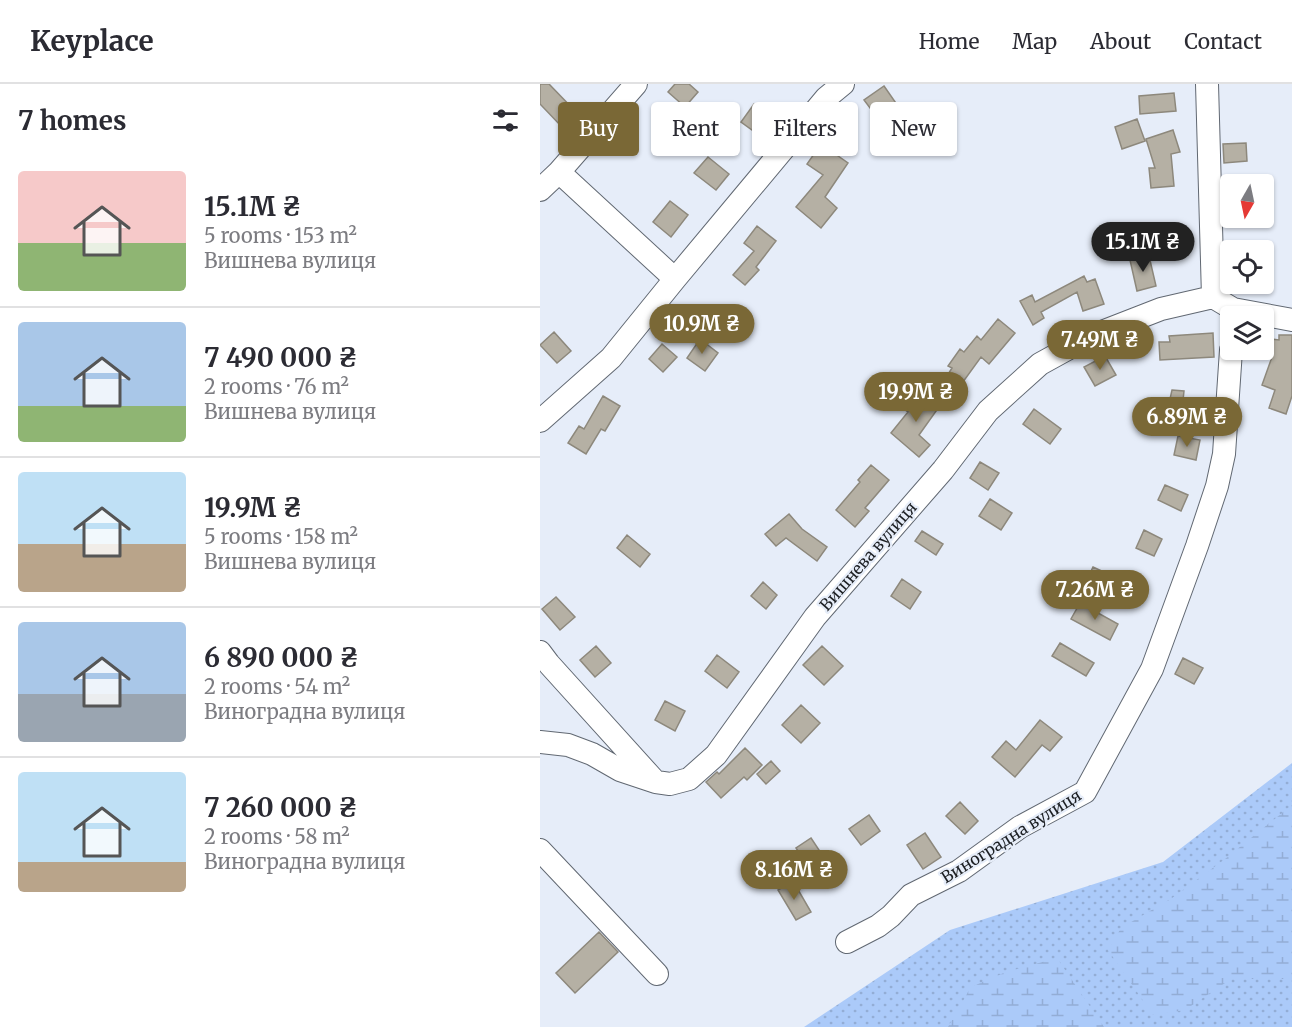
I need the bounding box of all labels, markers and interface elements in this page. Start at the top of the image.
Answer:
text: Keyplace [30,23,154,59]
text: Home [919,28,979,55]
text: Map [1012,28,1057,55]
text: About [1090,28,1151,55]
text: Contact [1184,28,1262,55]
chip: Buy [558,102,639,156]
chip: Rent [651,102,740,156]
chip: Filters [752,102,858,156]
chip: New [870,102,957,156]
text: 7 homes [18,104,126,137]
icon: filters [489,104,522,137]
north arrow [1220,174,1274,228]
map controls [1220,174,1274,360]
text: 15.1M ₴ [204,190,302,223]
icon: home [66,195,138,267]
pin: 15.1M ₴ [1088,222,1198,273]
text: 5 rooms · 153 m² [204,223,357,248]
text: 15.1M ₴ [1105,229,1181,254]
button: locate [1220,240,1274,294]
text: Вишнева вулиця [204,248,376,273]
pin: 10.9M ₴ [647,304,757,355]
button: layers [1220,306,1274,360]
text: 10.9M ₴ [663,311,741,336]
pin: 7.49M ₴ [1045,320,1155,371]
text: 7.49M ₴ [1061,327,1139,352]
text: 7 490 000 ₴ [204,341,358,374]
icon: home [66,346,138,418]
pin: 19.9M ₴ [861,372,971,423]
text: 2 rooms · 76 m² [204,374,349,399]
text: 19.9M ₴ [878,379,954,404]
pin: 6.89M ₴ [1132,397,1242,448]
text: Вишнева вулиця [204,399,376,424]
text: 6.89M ₴ [1146,404,1228,429]
text: 19.9M ₴ [204,491,302,524]
icon: home [66,496,138,568]
street label: Вишнева вулиця [815,497,921,615]
text: 5 rooms · 158 m² [204,524,358,549]
text: Вишнева вулиця [204,549,376,574]
pin: 7.26M ₴ [1040,570,1150,621]
text: 7.26M ₴ [1055,577,1135,602]
text: 6 890 000 ₴ [204,641,359,674]
icon: home [66,646,138,718]
text: 2 rooms · 54 m² [204,674,350,699]
text: Виноградна вулиця [204,699,405,724]
street label: Виноградна вулиця [937,785,1085,887]
text: 7 260 000 ₴ [204,791,358,824]
icon: home [66,796,138,868]
text: 2 rooms · 58 m² [204,824,350,849]
text: Виноградна вулиця [204,849,405,874]
pin: 8.16M ₴ [739,850,849,901]
text: 8.16M ₴ [755,857,833,882]

